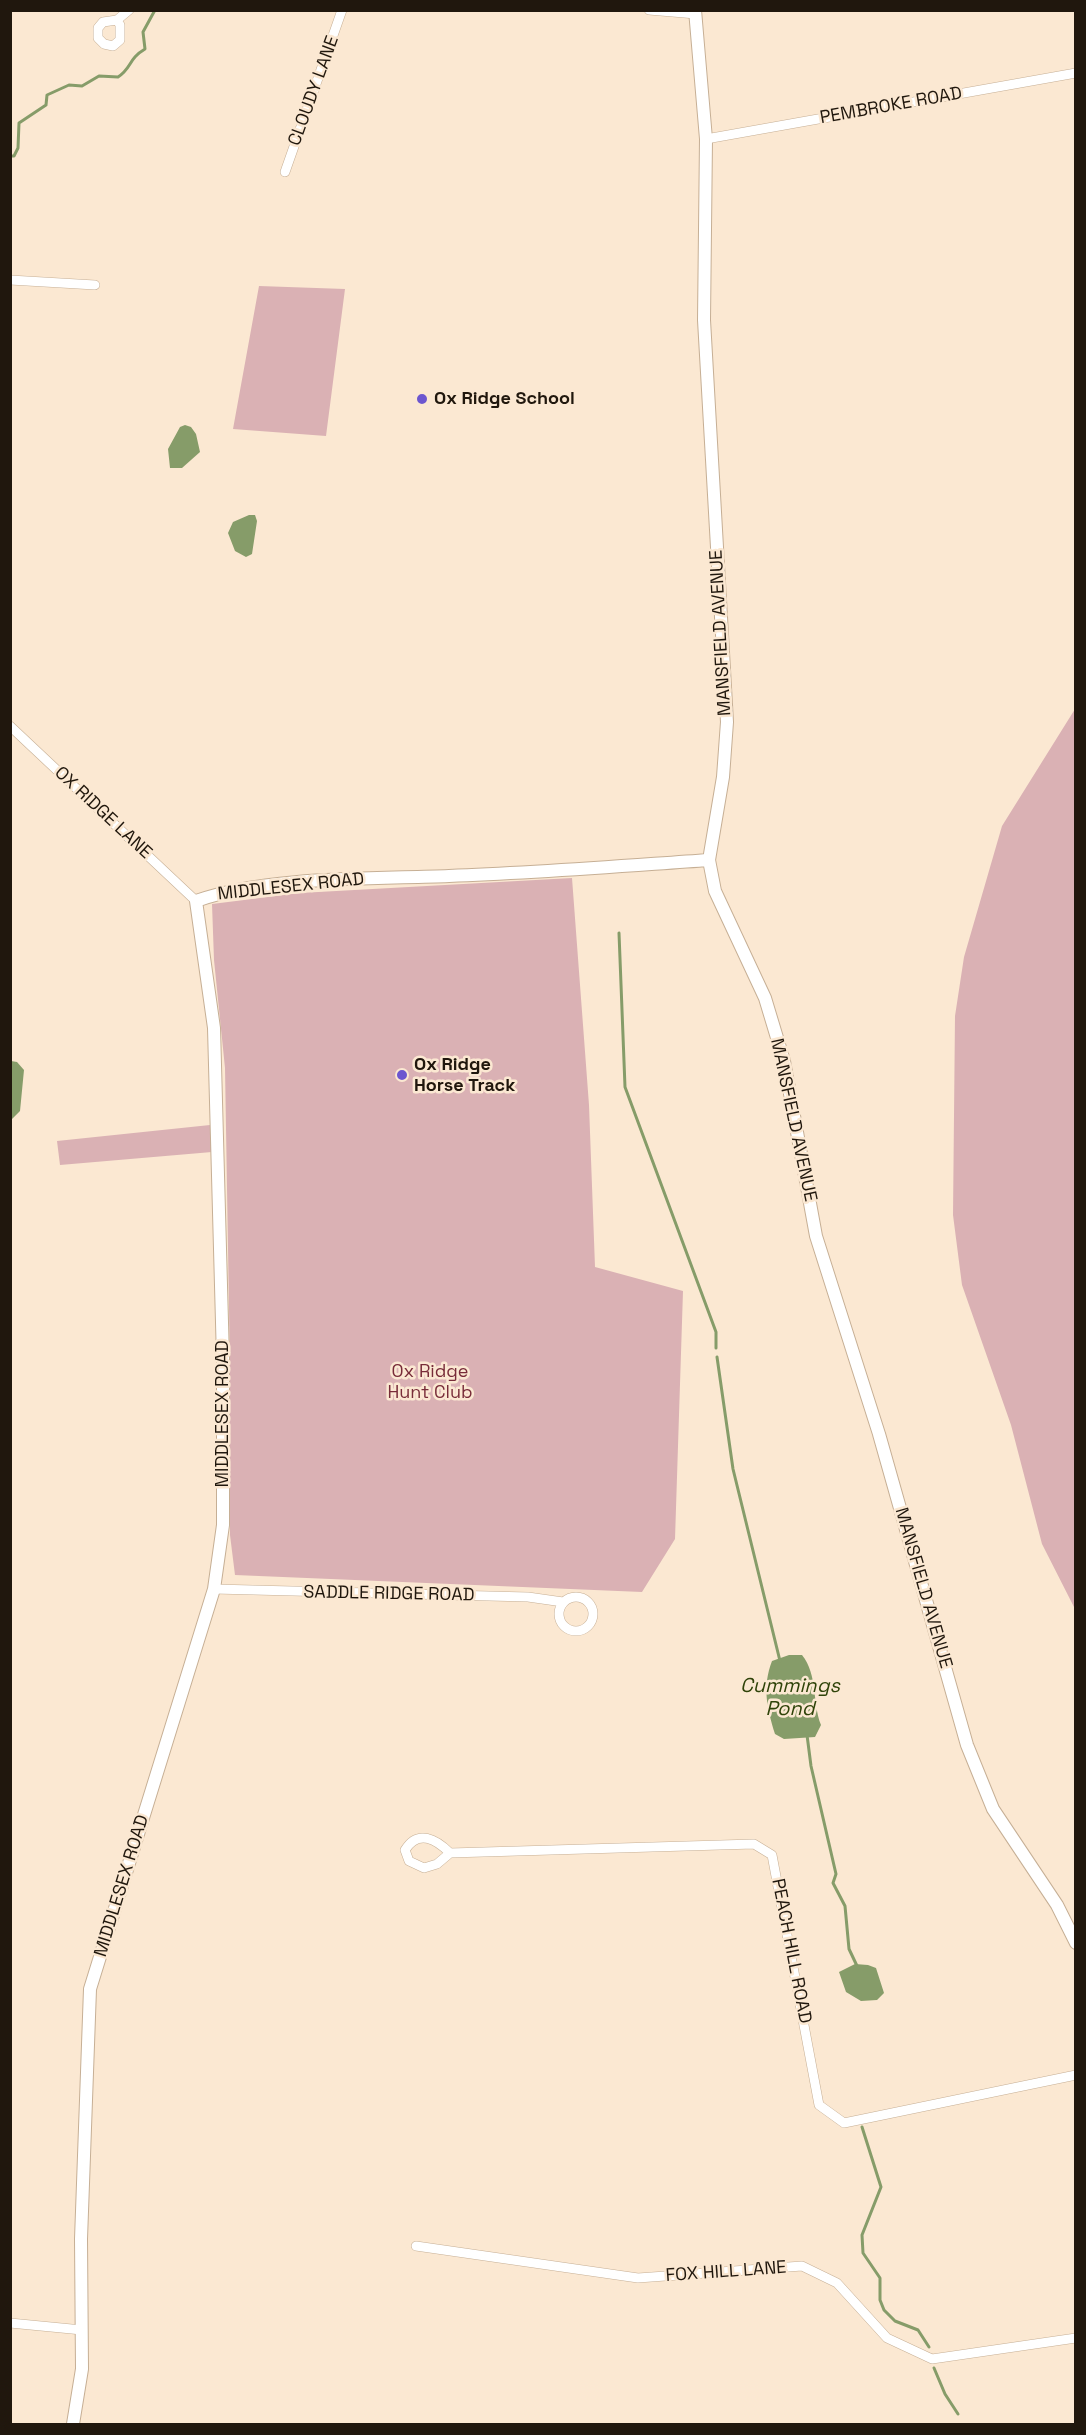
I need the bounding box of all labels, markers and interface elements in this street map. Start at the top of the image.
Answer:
street label: CLOUDY LANE [284,33,344,149]
street label: PEMBROKE ROAD [818,83,964,129]
place label: Ox Ridge School [434,388,575,410]
marker: Ox Ridge School [415,392,429,406]
street label: MANSFIELD AVENUE [706,549,736,717]
street label: OX RIDGE LANE [50,762,156,864]
street label: MIDDLESEX ROAD [217,869,365,905]
street label: MANSFIELD AVENUE [765,1036,821,1204]
place label: Ox Ridge Horse Track [414,1054,515,1096]
marker: Ox Ridge Horse Track [395,1068,409,1082]
street label: MIDDLESEX ROAD [212,1340,234,1488]
park label: Ox Ridge Hunt Club [387,1361,473,1404]
street label: MANSFIELD AVENUE [890,1505,956,1671]
street label: SADDLE RIDGE ROAD [303,1582,475,1606]
water label: Cummings Pond [740,1675,840,1722]
street label: MIDDLESEX ROAD [90,1812,154,1960]
street label: PEACH HILL ROAD [766,1877,816,2025]
street label: FOX HILL LANE [665,2257,787,2287]

